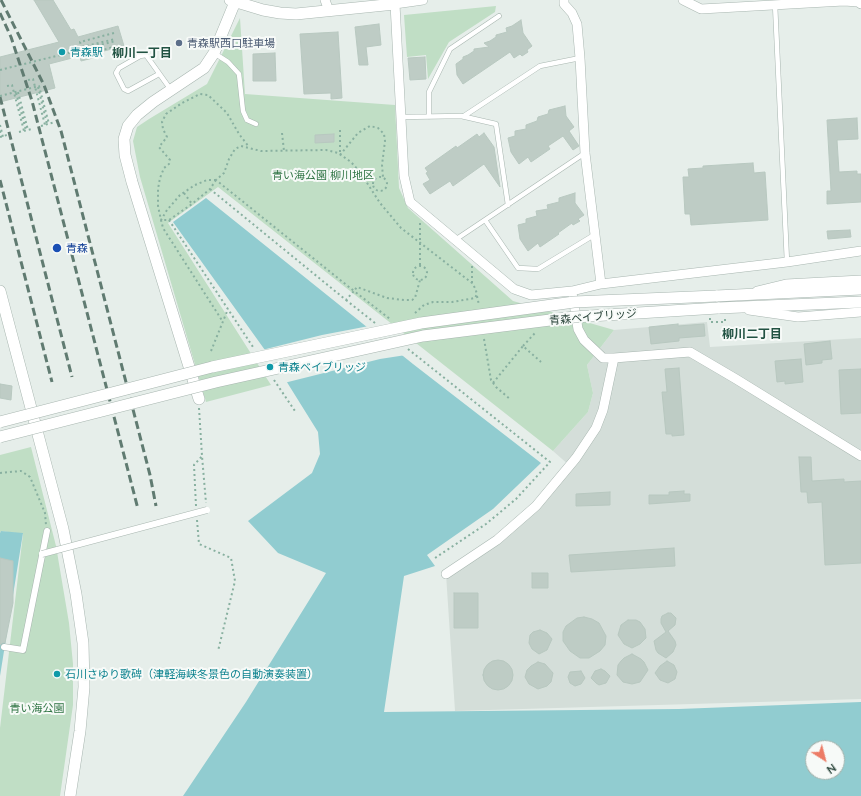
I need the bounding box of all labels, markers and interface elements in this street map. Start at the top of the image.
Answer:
place label: 青森駅西口駐車場 [187,36,275,50]
marker: 青森駅西口駐車場 [174,38,184,48]
place label: 青森駅 [70,45,103,59]
district label: 柳川一丁目 [112,46,172,60]
marker: 青森駅 [57,47,67,57]
park label: 青い海公園 柳川地区 [272,168,374,182]
place label: 青森 [66,241,88,255]
marker: 青森 [51,242,63,254]
street label: 青森ベイブリッジ [549,307,637,327]
district label: 柳川二丁目 [722,327,782,341]
place label: 青森ベイブリッジ [278,360,366,374]
marker: 青森ベイブリッジ [265,362,275,372]
place label: 石川さゆり歌碑（津軽海峡冬景色の自動演奏装置） [65,667,318,681]
marker: 石川さゆり歌碑（津軽海峡冬景色の自動演奏装置） [52,669,62,679]
park label: 青い海公園 [10,701,64,715]
north arrow [805,740,845,780]
text: N [825,762,839,777]

